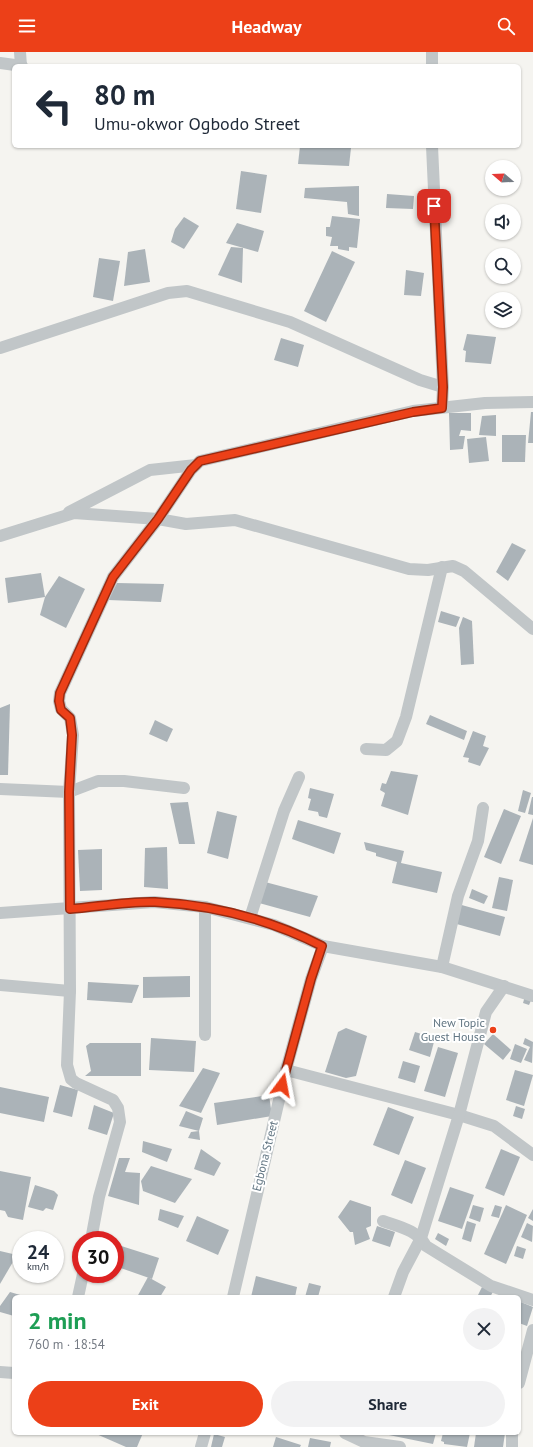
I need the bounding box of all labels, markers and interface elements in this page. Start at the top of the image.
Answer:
icon: menu [16,15,38,37]
text: Headway [231,15,302,38]
icon: search [495,15,517,37]
text: 80 m [94,76,155,113]
icon: left [28,80,80,132]
text: Umu-okwor Ogbodo Street [94,112,300,135]
north arrow [485,160,521,196]
map controls [485,160,521,328]
pin [417,189,451,223]
icon: arrive [423,195,445,217]
button: sound [485,204,521,240]
button: search [485,248,521,284]
button: layers [485,292,521,328]
place label: New Topic Guest House [421,1015,486,1044]
marker: New Topic Guest House [488,1025,498,1035]
position arrow [261,1064,303,1106]
street label: Egbona Street [249,1119,281,1193]
speed limit sign: 30 [72,1231,124,1283]
text: 24 [27,1239,49,1265]
text: km/h [27,1260,49,1273]
text: 2 min [28,1305,87,1336]
button: close [463,1308,505,1350]
text: 760 m · 18:54 [28,1336,105,1353]
button: Exit [28,1381,263,1427]
button: Share [271,1381,505,1427]

